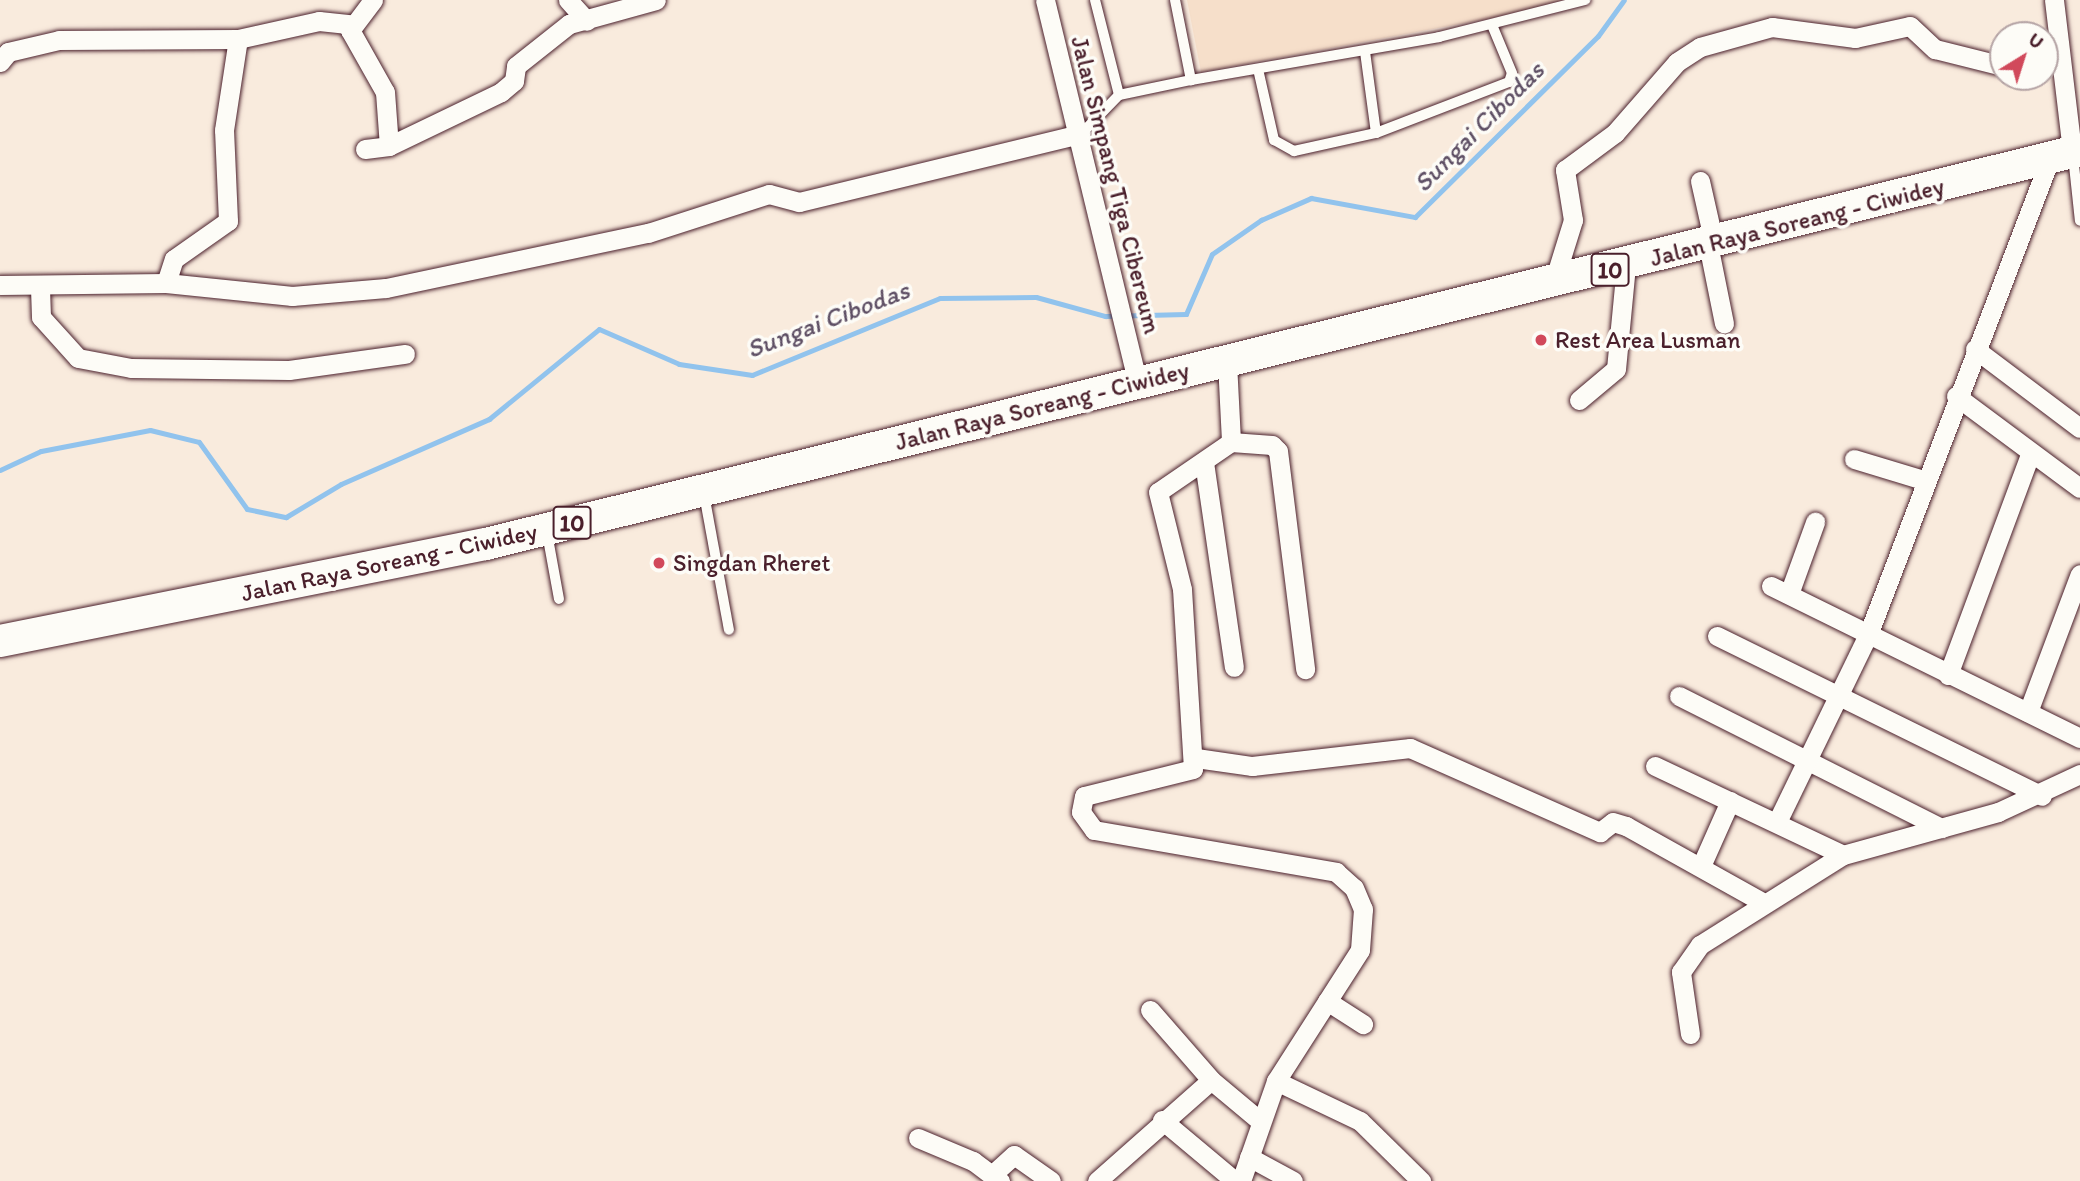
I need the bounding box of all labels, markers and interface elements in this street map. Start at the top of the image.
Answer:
north arrow [1989,21,2059,91]
text: U [2024,28,2048,54]
street label: Jalan Simpang Tiga Cibereum [1065,34,1167,336]
water label: Sungai Cibodas [1407,55,1551,199]
street label: Jalan Raya Soreang - Ciwidey [1648,172,1946,272]
road number: 10 [1589,250,1631,290]
water label: Sungai Cibodas [742,275,914,365]
place label: Rest Area Lusman [1555,326,1740,354]
marker: Rest Area Lusman [1533,332,1549,348]
street label: Jalan Raya Soreang - Ciwidey [893,356,1191,456]
road number: 10 [551,503,593,542]
street label: Jalan Raya Soreang - Ciwidey [239,517,539,607]
place label: Singdan Rheret [673,549,831,577]
marker: Singdan Rheret [651,555,667,571]

